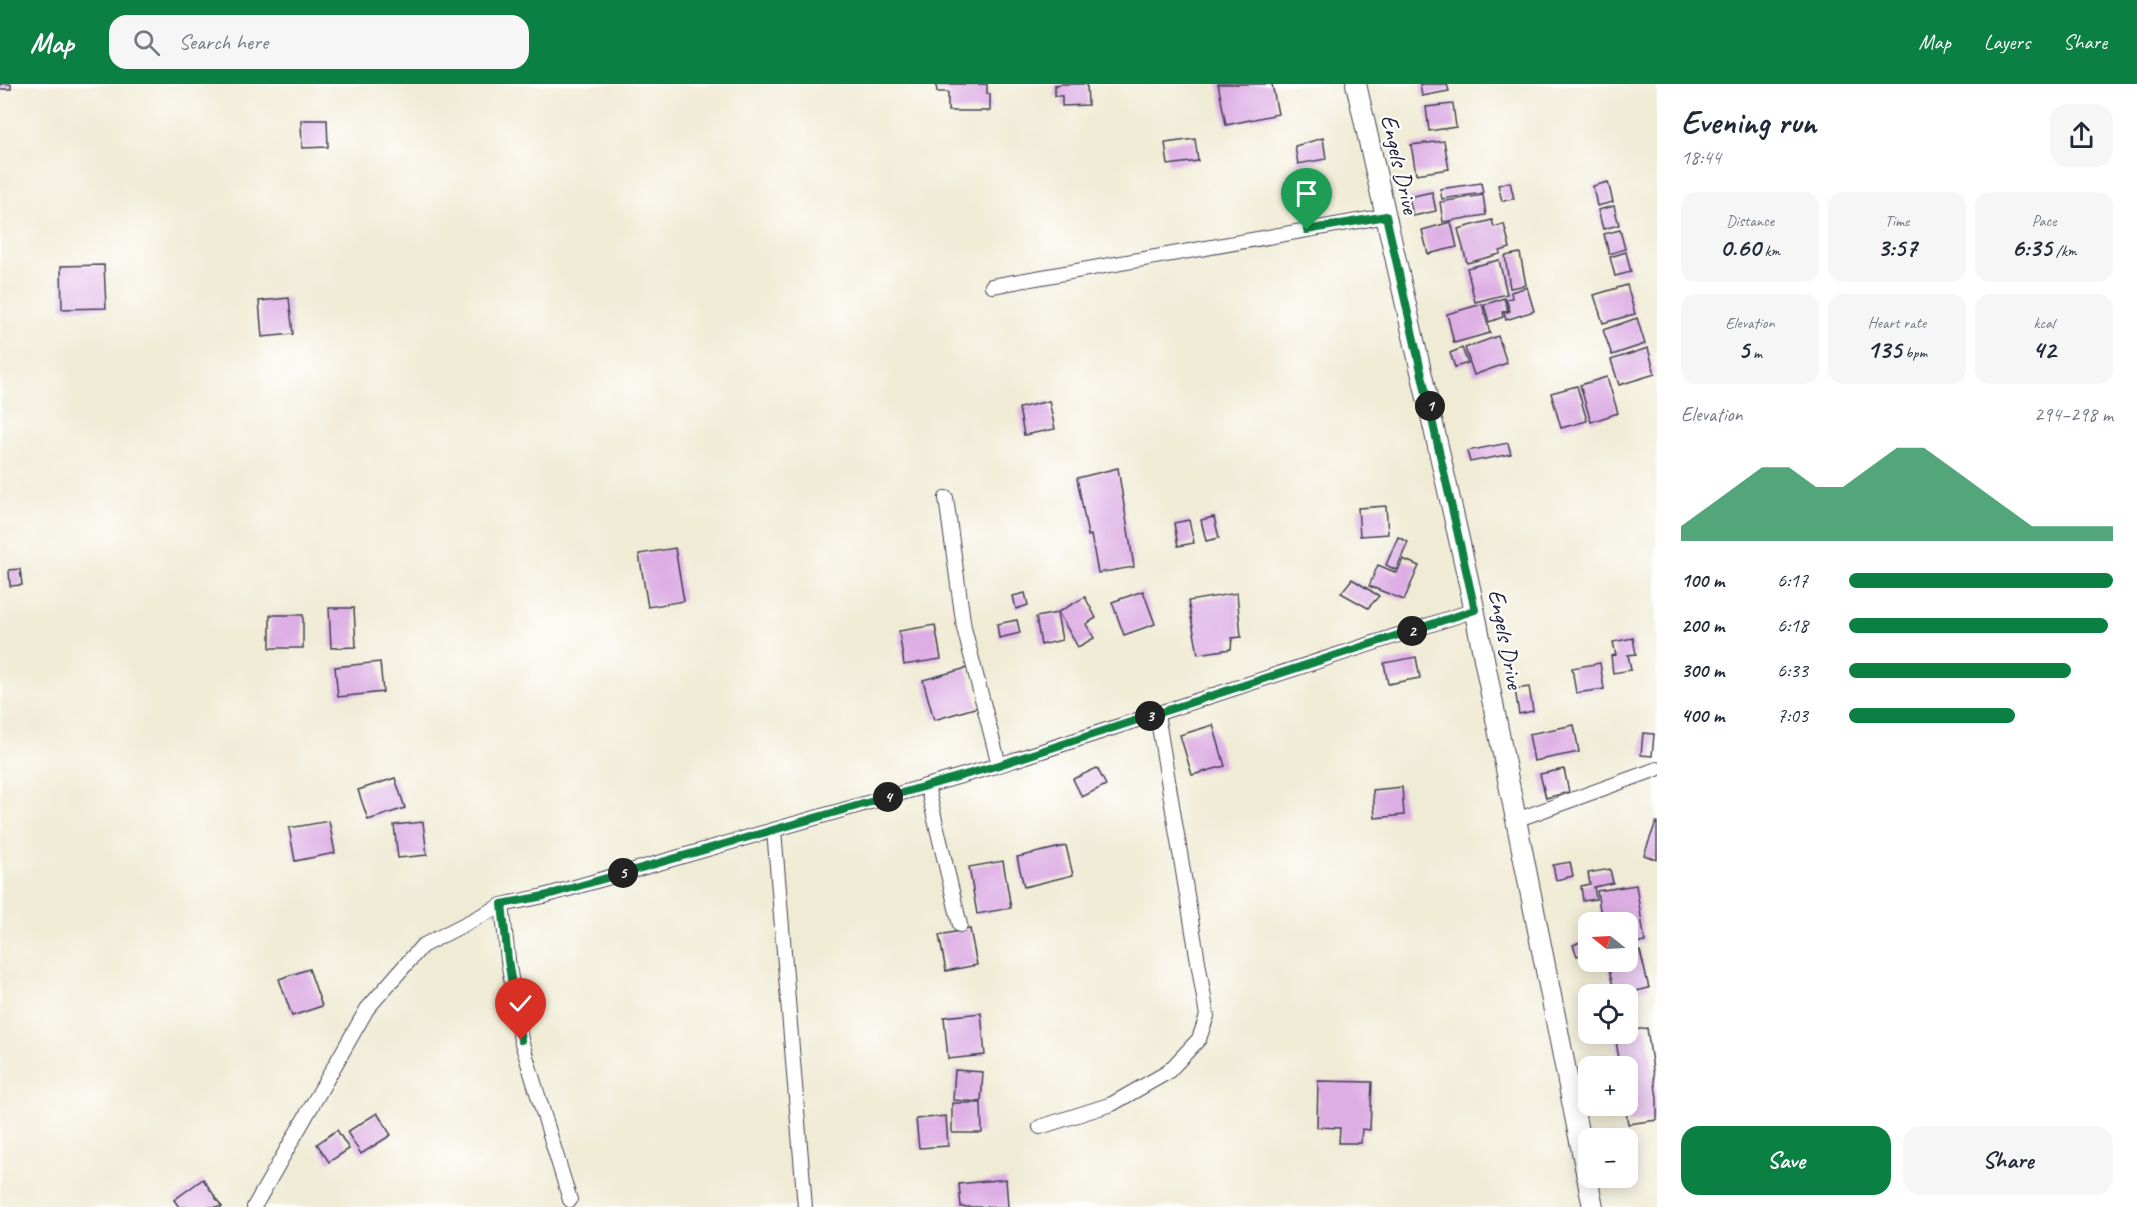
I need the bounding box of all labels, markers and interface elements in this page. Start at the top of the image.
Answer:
search box [109,15,529,69]
text: Map [30,25,73,60]
icon: search [130,26,163,59]
text: Search here [178,28,268,56]
text: Map [1918,29,1951,55]
text: Layers [1984,29,2030,55]
text: Share [2063,29,2107,55]
text: Evening run [1681,101,1816,143]
button: share [2050,104,2113,167]
street label: Engels Drive [1374,112,1426,219]
text: 18:44 [1681,145,1721,170]
pin [1281,168,1332,230]
icon: arrive [1290,177,1323,210]
text: Distance [1726,211,1774,231]
text: Time [1885,211,1909,231]
text: Pace [2032,211,2056,231]
text: 0.60 [1720,231,1761,264]
text: 3:57 [1877,231,1917,264]
text: 6:35 [2011,231,2052,264]
text: km [1761,241,1780,261]
text: /km [2052,241,2077,261]
text: Elevation [1725,313,1775,333]
text: Heart rate [1868,313,1926,333]
text: kcal [2033,313,2055,333]
text: 5 [1738,333,1749,366]
text: 135 [1867,333,1901,366]
text: 42 [2032,333,2056,366]
text: m [1749,343,1762,363]
text: bpm [1901,343,1927,363]
pin: 1 [1415,391,1445,421]
text: 1 [1426,396,1434,416]
text: Elevation [1681,402,1743,427]
text: 294–298 m [2034,402,2113,427]
text: 100 m [1681,568,1724,593]
text: 6:17 [1777,568,1808,593]
street label: Engels Drive [1482,587,1531,693]
text: 200 m [1681,613,1724,638]
text: 6:18 [1777,613,1808,638]
pin: 2 [1397,616,1427,646]
text: 2 [1408,621,1416,641]
text: 300 m [1681,658,1724,683]
text: 6:33 [1777,658,1808,683]
pin: 3 [1135,701,1165,731]
text: 400 m [1681,703,1724,728]
text: 7:03 [1777,703,1808,728]
text: 3 [1146,706,1154,726]
pin: 4 [873,782,903,812]
text: 4 [884,787,892,807]
pin: 5 [608,858,638,888]
text: 5 [620,863,626,883]
north arrow [1578,912,1638,972]
map controls [1578,912,1638,1188]
pin [495,978,546,1040]
button: locate [1578,984,1638,1044]
icon: check [504,987,537,1020]
button: + [1578,1056,1638,1116]
button: Save [1681,1126,1891,1195]
button: Share [1903,1126,2113,1195]
button: − [1578,1128,1638,1188]

